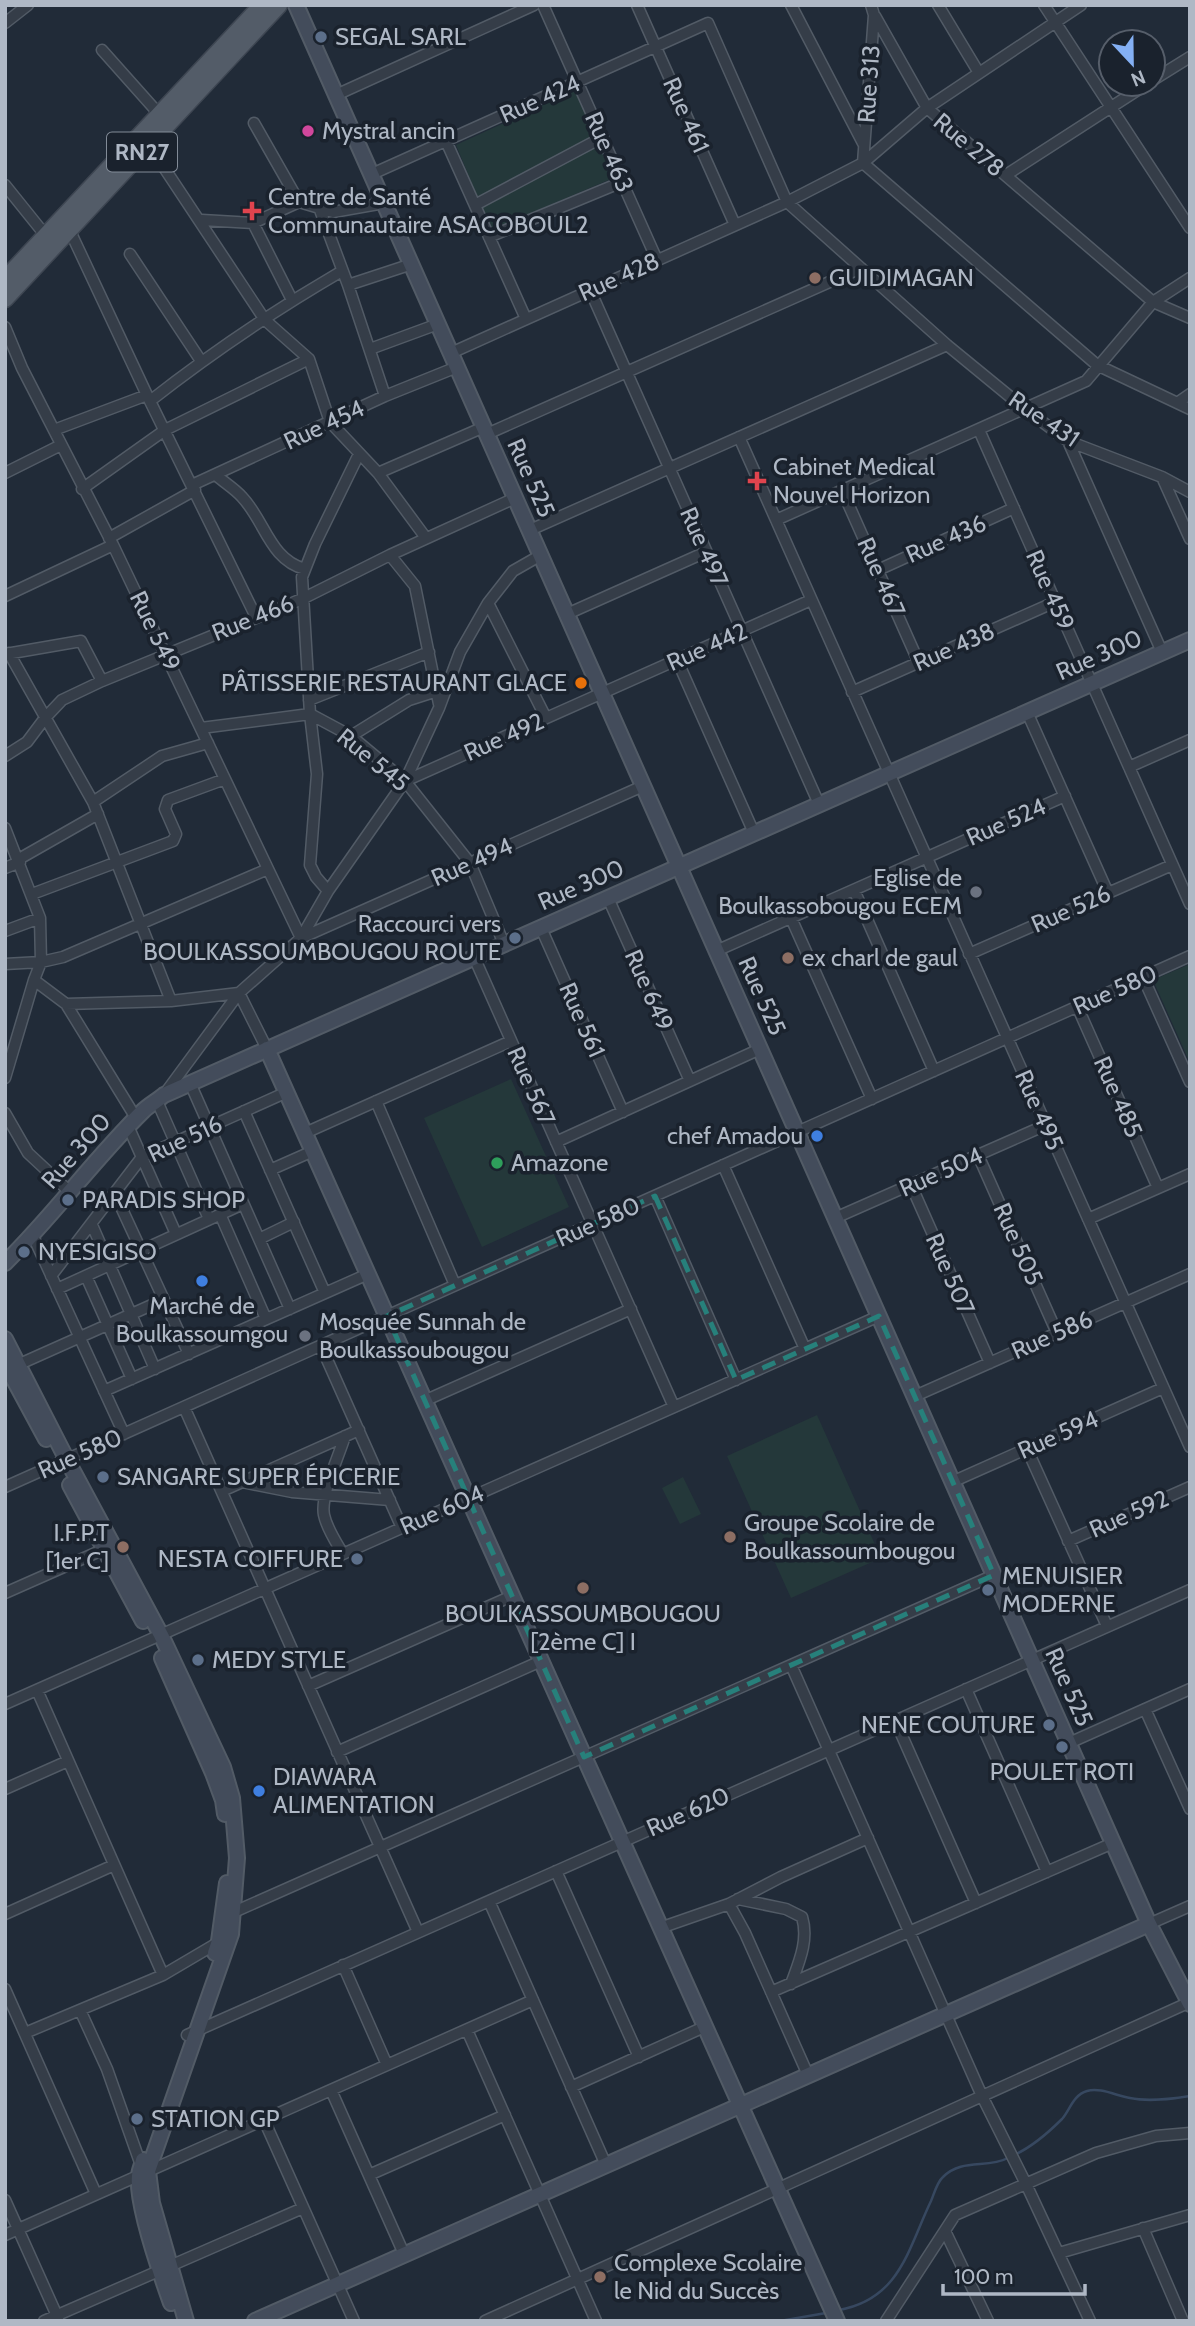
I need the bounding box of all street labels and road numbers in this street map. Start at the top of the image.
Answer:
street label: Rue 313 [851,44,886,124]
street label: Rue 424 [495,68,585,129]
street label: Rue 461 [657,73,716,157]
street label: Rue 463 [579,107,640,196]
street label: Rue 278 [928,107,1011,183]
road number: RN27 [107,132,177,172]
street label: Rue 428 [574,246,664,307]
street label: Rue 431 [1003,384,1085,453]
street label: Rue 454 [279,393,369,456]
street label: Rue 525 [501,434,562,522]
street label: Rue 497 [674,503,735,591]
street label: Rue 436 [901,508,990,569]
street label: Rue 467 [851,533,912,621]
street label: Rue 459 [1020,545,1081,634]
street label: Rue 549 [124,586,187,675]
street label: Rue 466 [208,588,298,647]
street label: Rue 442 [662,616,751,677]
street label: Rue 438 [909,616,999,677]
street label: Rue 300 [1051,623,1146,686]
street label: Rue 492 [459,706,548,767]
street label: Rue 545 [331,722,415,797]
street label: Rue 524 [962,791,1050,852]
street label: Rue 494 [427,831,517,892]
street label: Rue 300 [533,853,628,916]
street label: Rue 526 [1027,878,1115,939]
street label: Rue 649 [619,945,680,1035]
street label: Rue 525 [732,952,793,1040]
street label: Rue 580 [1068,958,1161,1021]
street label: Rue 561 [553,978,612,1062]
street label: Rue 567 [501,1042,562,1130]
street label: Rue 485 [1088,1052,1149,1142]
street label: Rue 495 [1009,1065,1070,1154]
street label: Rue 300 [35,1107,116,1195]
street label: Rue 516 [143,1109,227,1168]
street label: Rue 504 [895,1140,987,1203]
street label: Rue 580 [551,1190,644,1253]
street label: Rue 505 [987,1198,1049,1290]
street label: Rue 507 [920,1229,981,1319]
street label: Rue 586 [1007,1304,1097,1365]
street label: Rue 594 [1013,1404,1103,1465]
street label: Rue 580 [33,1422,126,1485]
street label: Rue 604 [395,1478,488,1541]
street label: Rue 592 [1085,1483,1173,1544]
street label: Rue 525 [1039,1643,1100,1731]
street label: Rue 620 [642,1781,734,1843]

